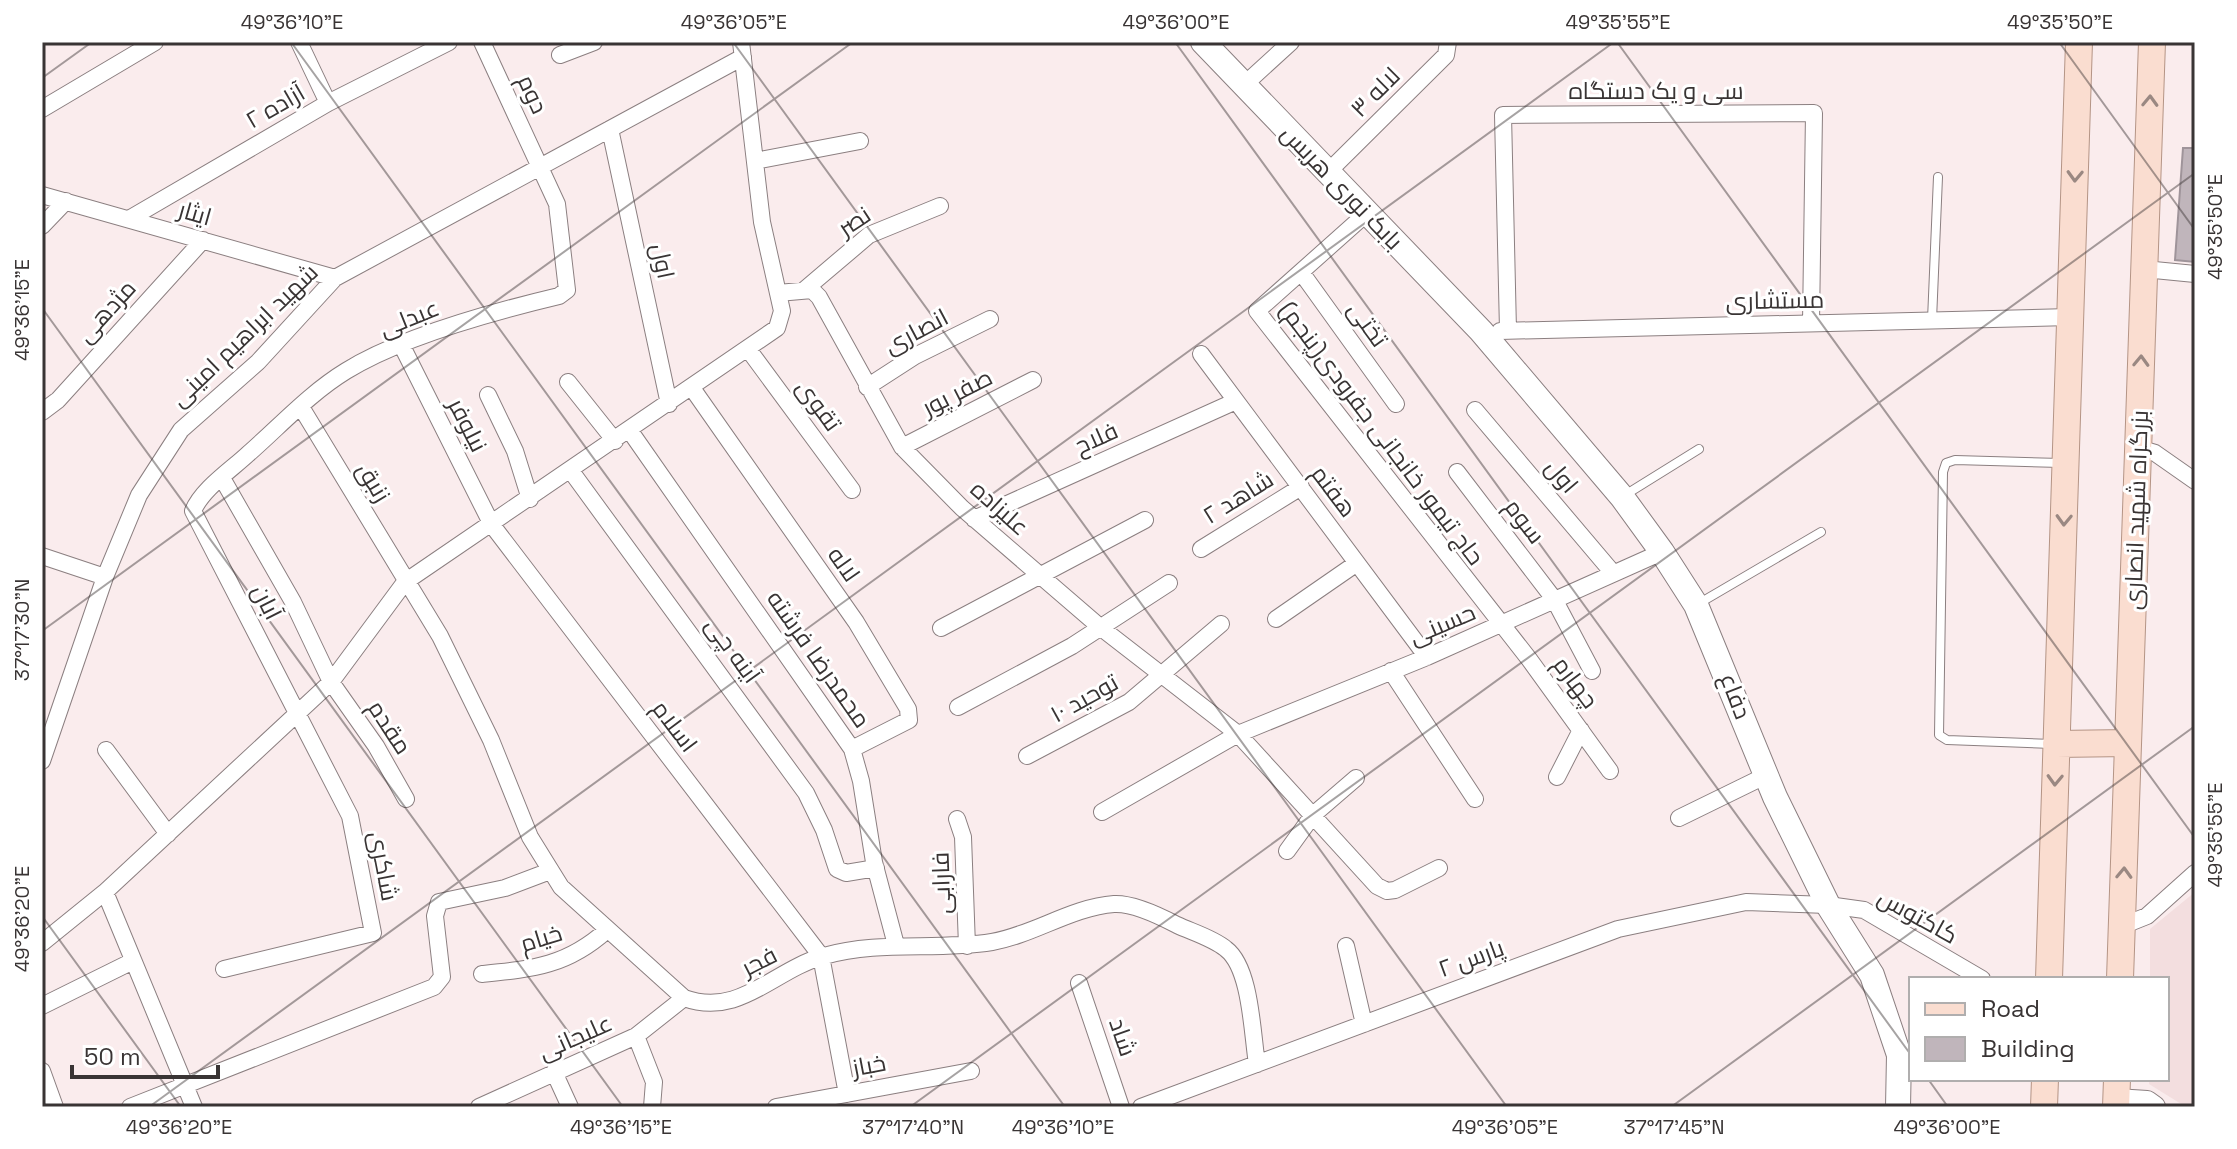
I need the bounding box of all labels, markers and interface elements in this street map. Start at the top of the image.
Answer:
text: 49°36'10"E [241,9,343,35]
text: 49°36'05"E [681,9,787,35]
text: 49°36'00"E [1122,9,1230,35]
text: 49°35'55"E [1565,9,1671,35]
text: 49°35'50"E [2007,9,2113,35]
street label: لاله ۳ [1343,60,1407,124]
street label: دوم [510,69,555,119]
street label: سی و یک دستگاه [1568,75,1744,106]
street label: آزاده ۲ [240,76,311,135]
one-way arrow [2141,95,2158,107]
street label: بابک نوری هریس [1274,118,1410,256]
one-way arrow [2066,170,2084,183]
text: 49°35'50"E [2202,174,2228,280]
street label: ایثار [173,193,215,232]
street label: نصر [830,199,876,244]
street label: اول [644,240,682,282]
street label: شهید ابراهیم امینی [164,257,325,414]
text: 49°36'15"E [9,259,35,361]
street label: مژدهی [70,273,142,349]
street label: مستشاری [1725,284,1825,316]
street label: عبدلی [374,292,444,344]
street label: حاج تیمور خانجانی جفرودی(پنجم) [1272,295,1491,572]
street label: تختی [1341,295,1395,353]
street label: انصاری [879,301,953,361]
one-way arrow [2132,354,2149,367]
street label: صفر پور [915,361,998,425]
street label: تقوی [790,373,849,438]
street label: نیلوفر [440,391,495,457]
street label: بزرگراه شهید انصاری [2117,410,2155,610]
street label: فلاح [1069,415,1123,462]
street label: اول [1539,452,1585,500]
street label: زنبق [350,456,398,508]
street label: هفتم [1304,459,1364,524]
street label: شاهد ۲ [1197,463,1279,531]
street label: علیزاده [964,474,1036,542]
street label: سوم [1497,492,1552,550]
one-way arrow [2055,514,2072,527]
street label: لاله [821,540,867,588]
text: 37°17'30"N [9,579,35,681]
street label: آبان [245,579,289,626]
street label: محمدرضا فرشته [760,584,878,734]
street label: حسینی [1404,596,1480,652]
street label: آینه چی [698,611,768,690]
street label: چهارم [1545,650,1606,715]
street label: توحید ۱۰ [1045,666,1124,729]
street label: دفاع [1712,669,1759,724]
street label: مقدم [360,694,419,761]
street label: اسلام [645,694,705,759]
one-way arrow [2047,774,2064,787]
text: 49°35'55"E [2202,782,2228,888]
street label: شاکری [362,828,406,904]
street label: فارابی [924,851,958,915]
text: 49°36'20"E [9,866,35,972]
one-way arrow [2115,866,2132,879]
street label: کاکتوس [1872,881,1964,951]
street label: خیام [516,917,566,960]
street label: پارس ۲ [1434,932,1509,985]
street label: فجر [734,939,782,984]
legend [1909,977,2169,1081]
text: Road [1981,993,2040,1024]
street label: علیجانی [533,1007,617,1067]
street label: شاد [1102,1014,1144,1060]
scale bar [72,1029,218,1079]
text: Building [1981,1033,2075,1064]
text: 50 m [84,1041,141,1072]
street label: خباز [847,1047,889,1084]
text: 49°36'20"E [126,1114,232,1140]
text: 49°36'15"E [570,1114,672,1140]
text: 37°17'40"N [862,1114,964,1140]
text: 49°36'10"E [1012,1114,1114,1140]
text: 49°36'05"E [1452,1114,1558,1140]
text: 37°17'45"N [1623,1114,1725,1140]
text: 49°36'00"E [1893,1114,2001,1140]

